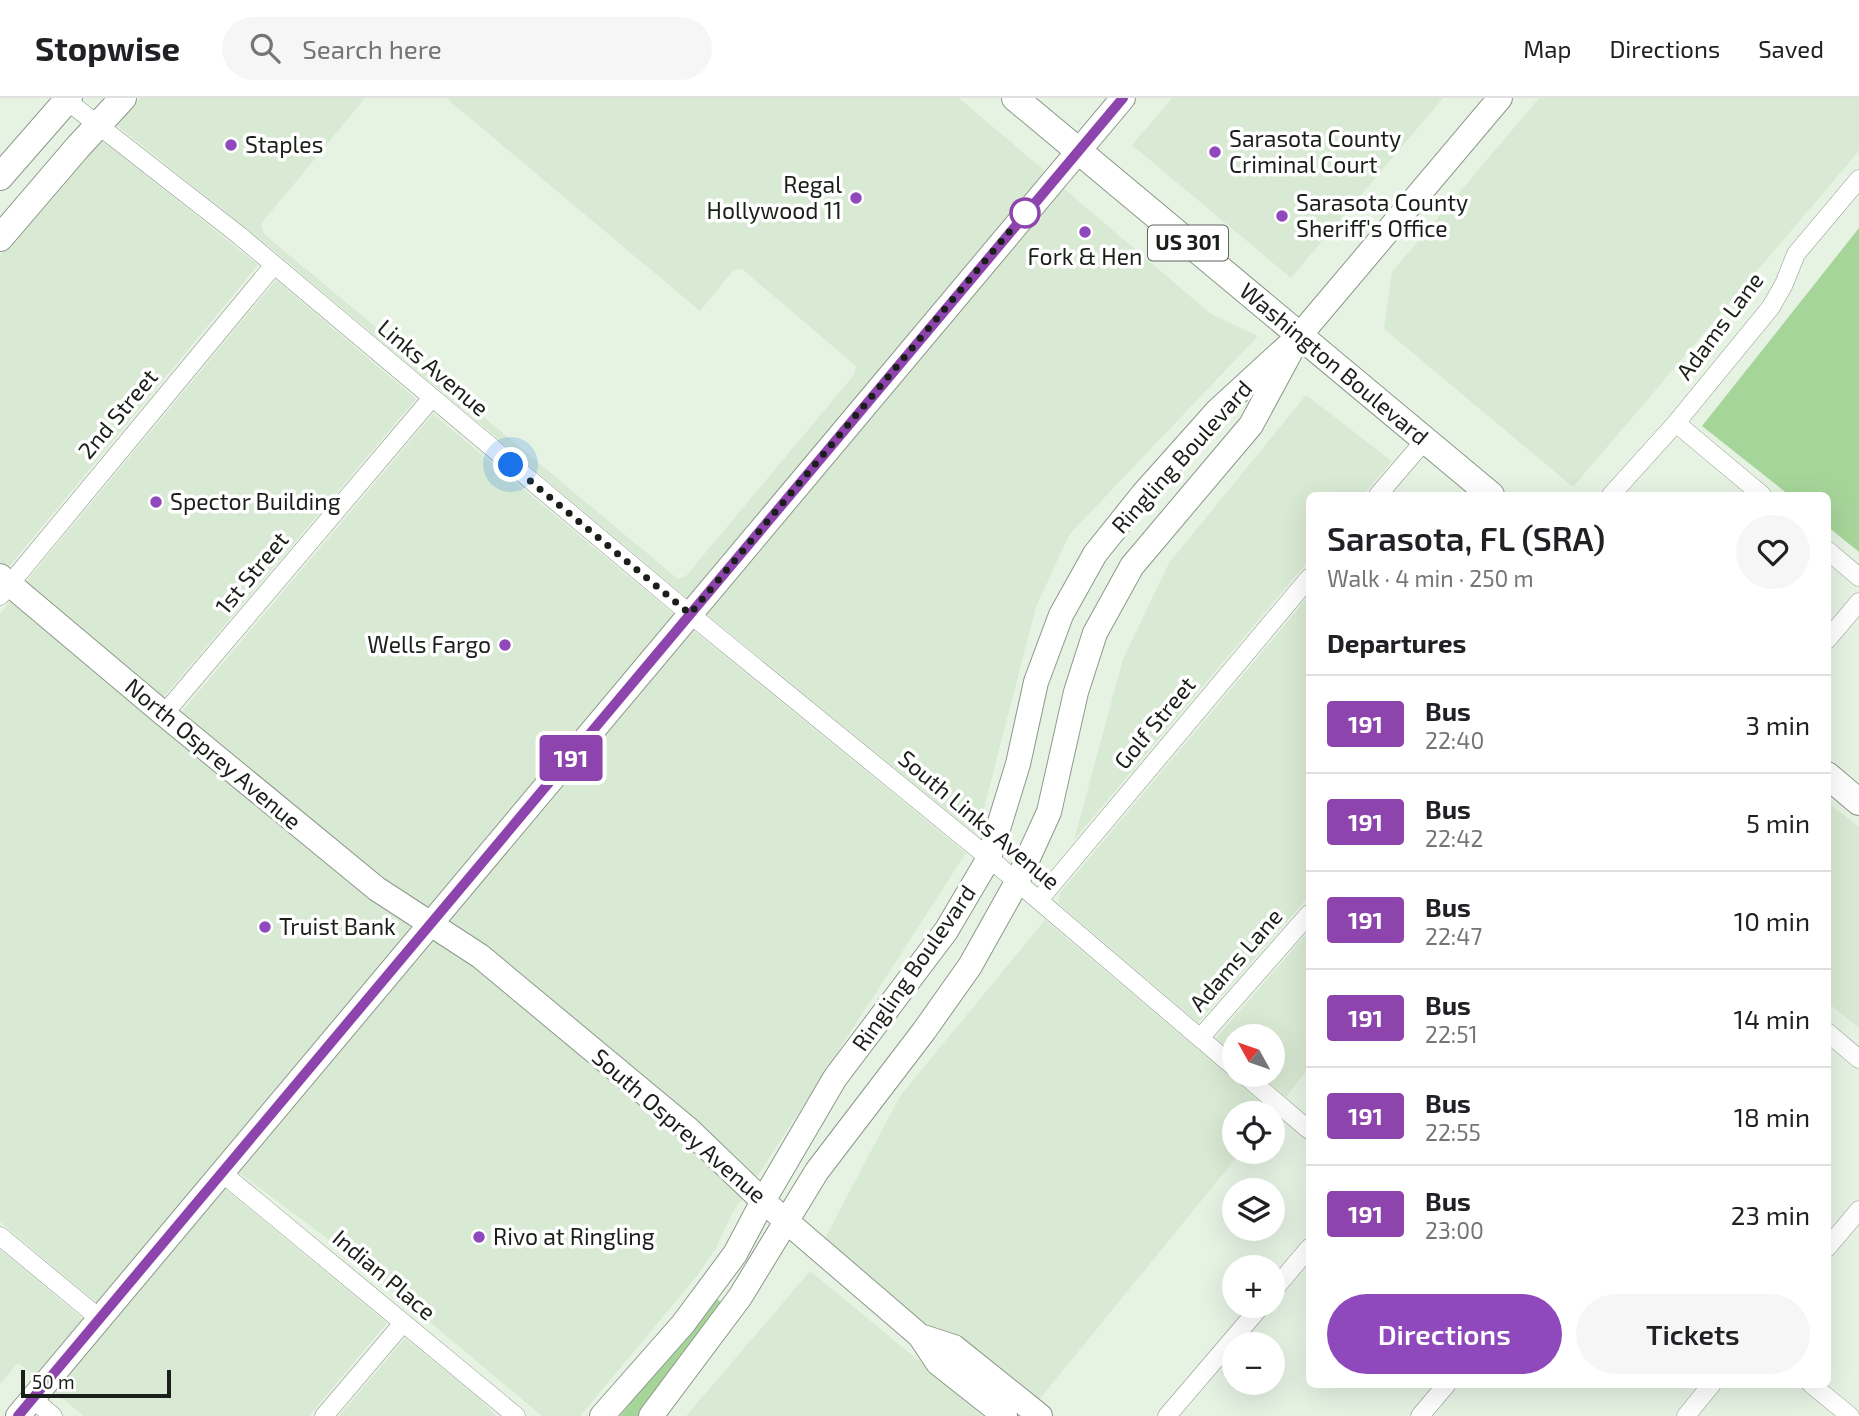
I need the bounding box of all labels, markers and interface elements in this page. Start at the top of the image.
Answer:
search box [222,17,712,80]
text: Stopwise [35,28,180,68]
icon: search [246,29,284,67]
text: Search here [302,33,442,64]
text: Map [1523,34,1571,63]
text: Directions [1609,34,1720,63]
text: Saved [1758,34,1824,63]
place label: Sarasota County Criminal Court [1229,124,1401,178]
place label: Staples [245,130,323,158]
marker: Staples [223,137,239,153]
marker: Sarasota County Criminal Court [1207,144,1223,160]
place label: Regal Hollywood 11 [707,170,842,224]
place label: Sarasota County Sheriff's Office [1296,188,1468,242]
marker: Regal Hollywood 11 [848,190,864,206]
unlabelled marker [1010,198,1040,228]
marker: Sarasota County Sheriff's Office [1274,208,1290,224]
marker: Fork & Hen [1077,224,1093,240]
road number: US 301 [1148,226,1228,260]
place label: Fork & Hen [1028,242,1142,270]
street label: Adams Lane [1670,266,1769,385]
street label: Washington Boulevard [1235,276,1435,450]
street label: Links Avenue [373,313,495,422]
street label: 2nd Street [72,363,163,464]
street label: Ringling Boulevard [1105,374,1257,539]
your location [493,447,528,482]
place label: Spector Building [170,487,341,515]
marker: Spector Building [148,494,164,510]
button: heart [1736,515,1810,589]
text: Sarasota, FL (SRA) [1327,518,1605,558]
street label: 1st Street [209,525,294,619]
text: Walk · 4 min · 250 m [1327,564,1534,592]
text: Departures [1327,627,1466,658]
place label: Wells Fargo [367,630,491,658]
marker: Wells Fargo [497,637,513,653]
street label: Golf Street [1108,670,1201,774]
street label: North Osprey Avenue [120,672,307,835]
text: Bus [1425,695,1471,726]
text: 191 [1348,709,1383,738]
text: 3 min [1745,709,1810,740]
text: 22:40 [1425,726,1484,754]
line badge: 191 [531,735,611,781]
text: 191 [554,743,588,772]
street label: South Links Avenue [893,744,1066,895]
text: Bus [1425,793,1471,824]
text: 191 [1348,807,1383,836]
text: 5 min [1746,807,1810,838]
text: 22:42 [1425,824,1483,852]
street label: Ringling Boulevard [845,879,981,1056]
text: Bus [1425,891,1471,922]
street label: Adams Lane [1183,902,1288,1017]
text: 191 [1348,905,1383,934]
text: 10 min [1734,905,1810,936]
place label: Truist Bank [279,912,396,940]
marker: Truist Bank [257,919,273,935]
text: 22:47 [1425,922,1482,950]
text: Bus [1425,989,1471,1020]
text: 191 [1348,1003,1383,1032]
text: 14 min [1734,1003,1810,1034]
text: 22:51 [1425,1020,1478,1048]
north arrow [1222,1024,1284,1087]
map controls [1222,1024,1285,1395]
street label: South Osprey Avenue [587,1042,772,1208]
text: Bus [1425,1087,1471,1118]
button: locate [1222,1101,1285,1164]
text: 191 [1348,1101,1383,1130]
text: 18 min [1734,1101,1810,1132]
text: 22:55 [1425,1118,1481,1146]
button: layers [1222,1178,1285,1241]
text: Bus [1425,1185,1471,1216]
text: 191 [1348,1199,1383,1228]
text: 23 min [1731,1199,1810,1230]
text: 23:00 [1425,1216,1484,1244]
place label: Rivo at Ringling [493,1222,655,1250]
street label: Indian Place [327,1223,442,1325]
marker: Rivo at Ringling [471,1229,487,1245]
button: + [1222,1255,1285,1318]
button: Directions [1327,1294,1562,1374]
button: Tickets [1576,1294,1810,1374]
button: − [1222,1332,1285,1395]
scale bar [21,1367,172,1399]
text: 50 m [32,1370,75,1393]

